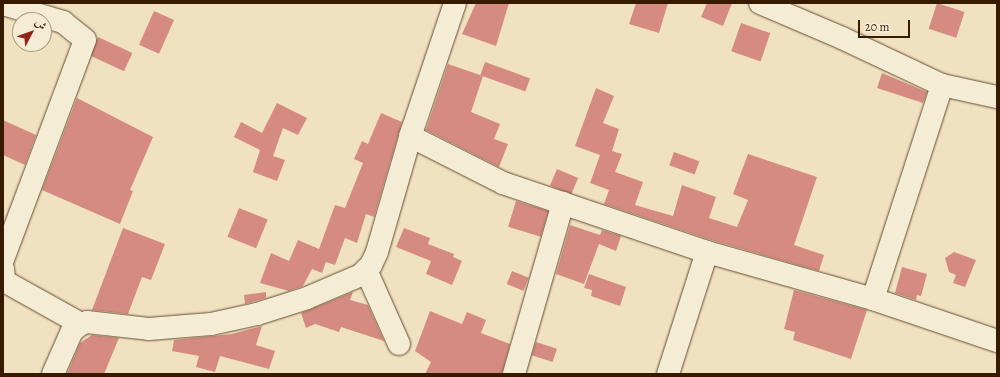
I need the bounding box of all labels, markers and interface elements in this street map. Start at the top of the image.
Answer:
north arrow [12,12,52,52]
scale bar [860,12,912,38]
text: ش [31,15,50,33]
text: 20 m [865,19,889,35]

